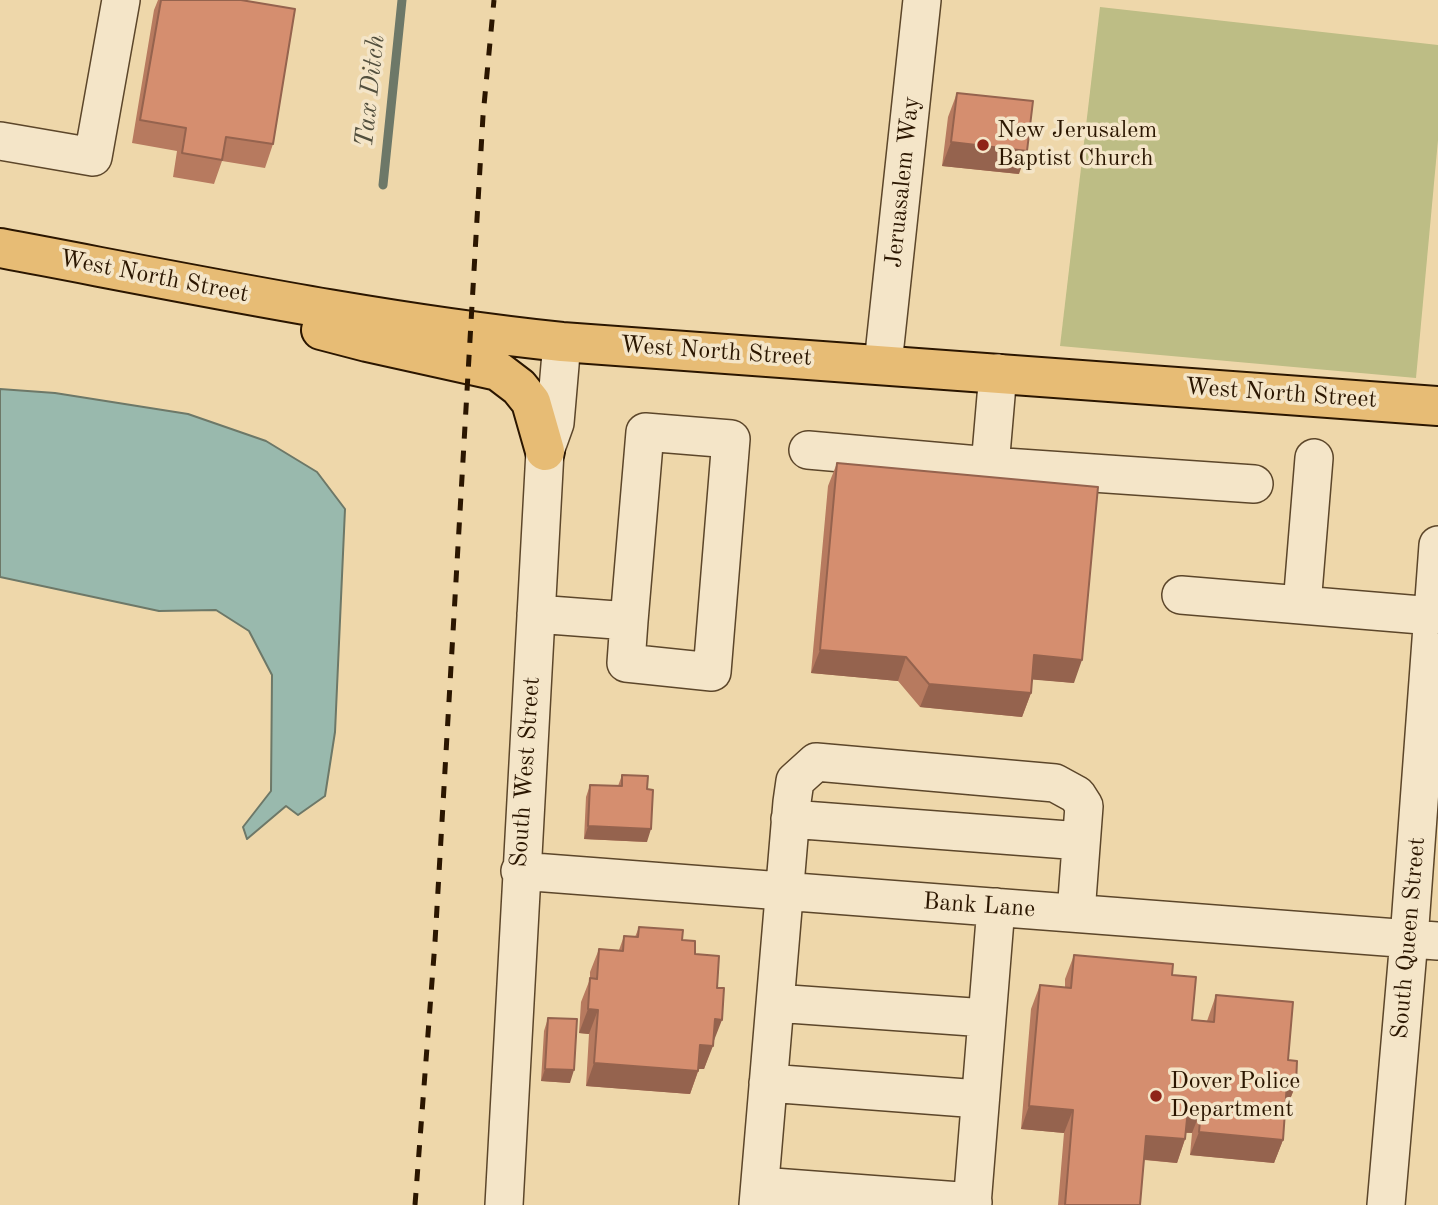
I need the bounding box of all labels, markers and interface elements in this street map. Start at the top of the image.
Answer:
water label: Tax Ditch [350,33,392,149]
street label: Jeruasalem Way [880,95,926,269]
place label: New Jerusalem Baptist Church [997,117,1157,173]
marker: New Jerusalem Baptist Church [975,137,991,153]
street label: West North Street [57,245,251,309]
street label: West North Street [619,331,813,373]
street label: West North Street [1184,373,1378,415]
street label: South West Street [505,676,547,868]
street label: South Queen Street [1386,836,1432,1040]
street label: Bank Lane [922,888,1036,924]
place label: Dover Police Department [1170,1068,1300,1124]
marker: Dover Police Department [1148,1088,1164,1104]

